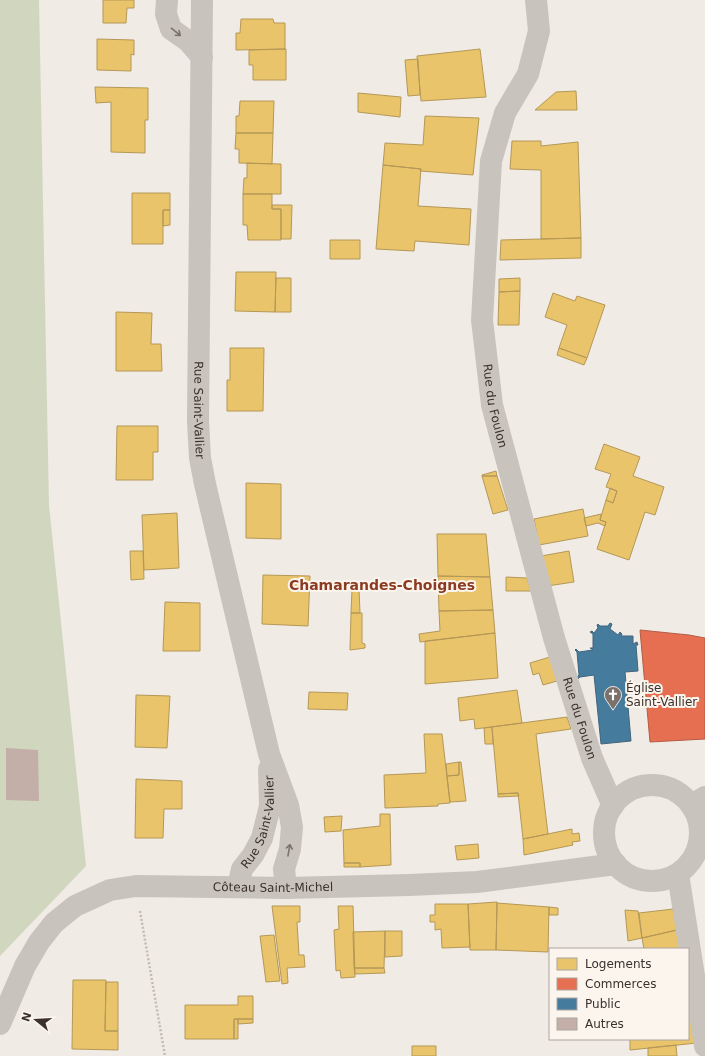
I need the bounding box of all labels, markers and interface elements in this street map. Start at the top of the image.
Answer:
one-way arrow [171,28,182,37]
street label: Rue Saint-Vallier [191,361,207,459]
street label: Rue du Foulon [480,363,510,449]
district label: Chamarandes-Choignes [289,577,475,593]
street label: Rue du Foulon [560,675,599,761]
place label: Église Saint-Vallier [626,680,697,709]
church icon: Église Saint-Vallier [603,685,623,710]
street label: Rue Saint-Vallier [238,775,277,871]
one-way arrow [286,843,294,856]
street label: Côteau Saint-Michel [213,880,333,895]
legend [549,948,689,1040]
text: Logements [585,957,651,971]
text: Commerces [585,977,656,991]
text: Public [585,997,621,1011]
north arrow [16,1000,56,1040]
text: N [19,1011,35,1023]
text: Autres [585,1017,624,1031]

